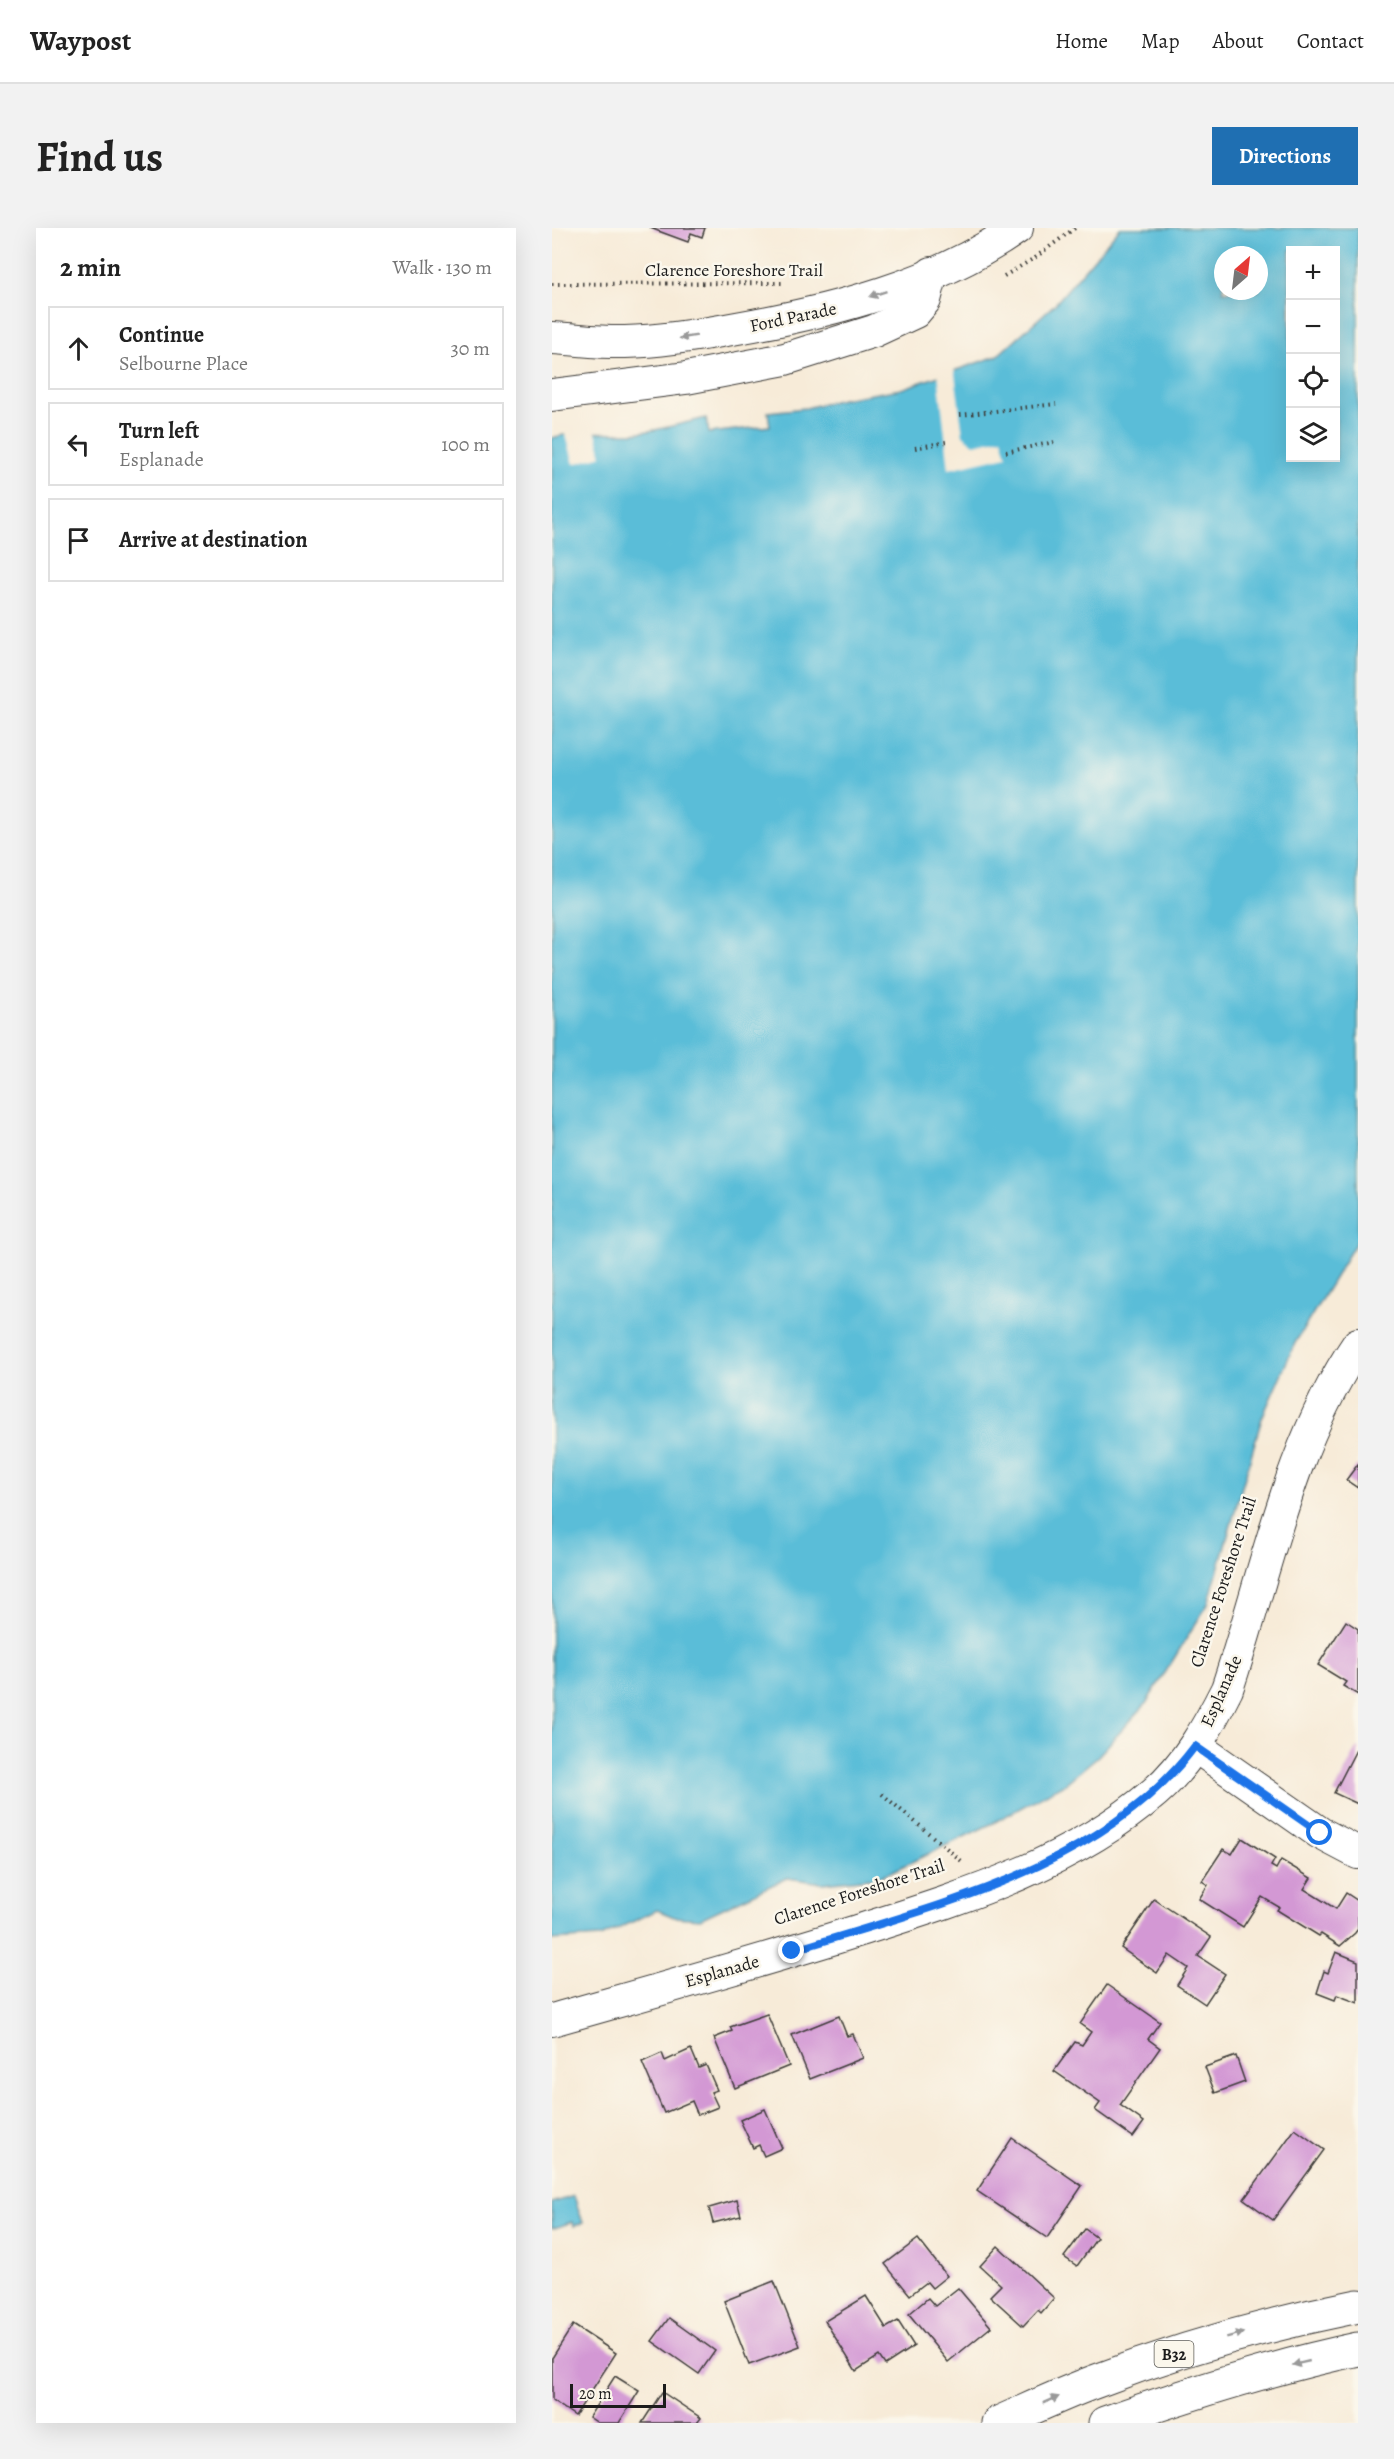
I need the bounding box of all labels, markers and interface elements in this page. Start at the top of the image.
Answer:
text: Waypost [30,22,131,60]
text: Home [1055,27,1108,55]
text: Map [1141,27,1179,55]
text: About [1212,27,1264,55]
text: Contact [1297,27,1364,55]
button: Directions [1212,127,1358,185]
text: Find us [36,128,163,185]
north arrow [1214,246,1268,300]
map controls [1286,246,1340,462]
button: + [1286,246,1340,300]
text: 2 min [60,250,121,285]
text: Walk · 130 m [393,254,492,281]
street label: Clarence Foreshore Trail [645,258,824,282]
one-way arrow [869,289,887,299]
street label: Ford Parade [747,296,839,338]
button: − [1286,300,1340,354]
text: Continue [119,320,204,350]
icon: ahead [62,332,95,365]
one-way arrow [678,332,697,341]
text: 30 m [450,335,490,362]
text: Selbourne Place [119,350,248,377]
button: locate [1286,354,1340,408]
button: layers [1286,408,1340,462]
text: Turn left [119,416,199,446]
icon: left [62,428,95,461]
text: 100 m [441,431,490,458]
text: Esplanade [119,446,204,473]
icon: arrive [62,524,95,557]
text: Arrive at destination [119,525,308,555]
street label: Clarence Foreshore Trail [1184,1493,1262,1670]
street label: Esplanade [1195,1651,1247,1731]
route start [1306,1819,1332,1845]
street label: Clarence Foreshore Trail [771,1853,948,1931]
route end [778,1937,804,1963]
street label: Esplanade [682,1949,762,1993]
one-way arrow [1226,2330,1244,2340]
road number: B32 [1154,2341,1194,2367]
one-way arrow [1292,2358,1310,2368]
scale bar [570,2381,666,2408]
text: 20 m [579,2383,612,2405]
one-way arrow [1043,2395,1061,2405]

